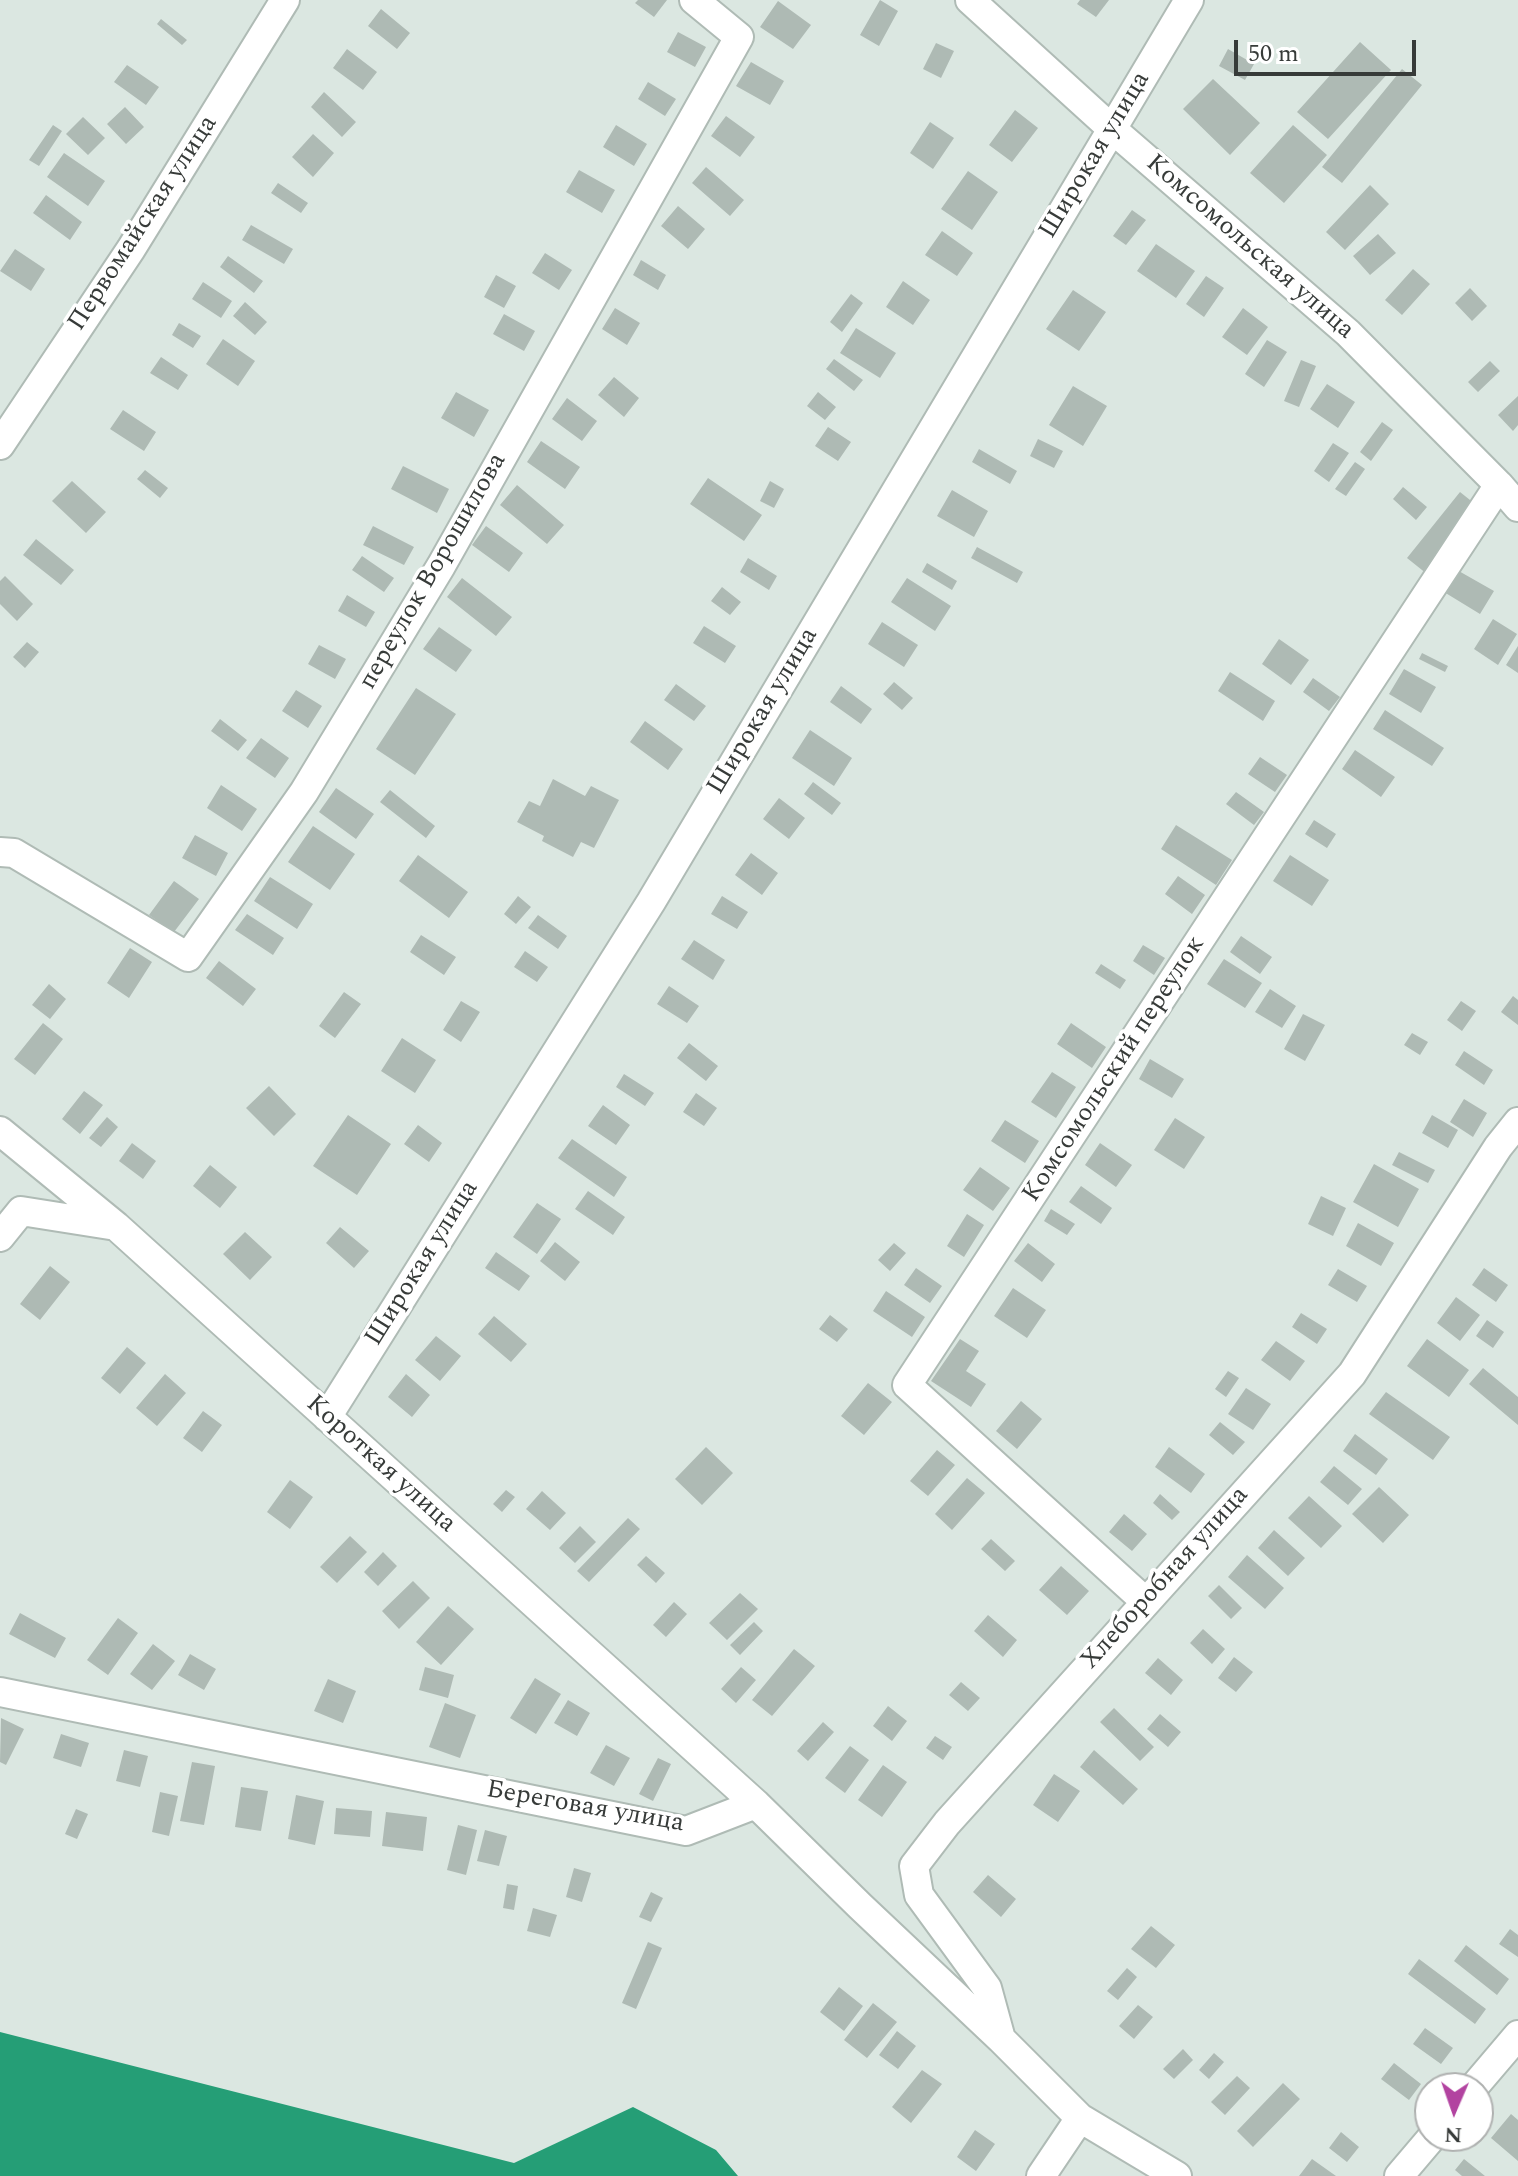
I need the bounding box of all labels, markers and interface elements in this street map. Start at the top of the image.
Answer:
scale bar [1238,24,1420,74]
text: 50 m [1248,36,1299,72]
street label: Широкая улица [1034,67,1158,245]
street label: Первомайская улица [63,110,225,338]
street label: Комсомольская улица [1138,149,1360,347]
street label: переулок Ворошилова [353,448,515,696]
street label: Широкая улица [702,623,826,801]
street label: Комсомольский переулок [1017,931,1213,1209]
street label: Широкая улица [360,1175,486,1353]
street label: Короткая улица [299,1389,461,1541]
street label: Хлеборобная улица [1076,1481,1256,1677]
street label: Береговая улица [484,1775,686,1841]
north arrow [1414,2072,1494,2152]
text: N [1444,2118,1463,2151]

